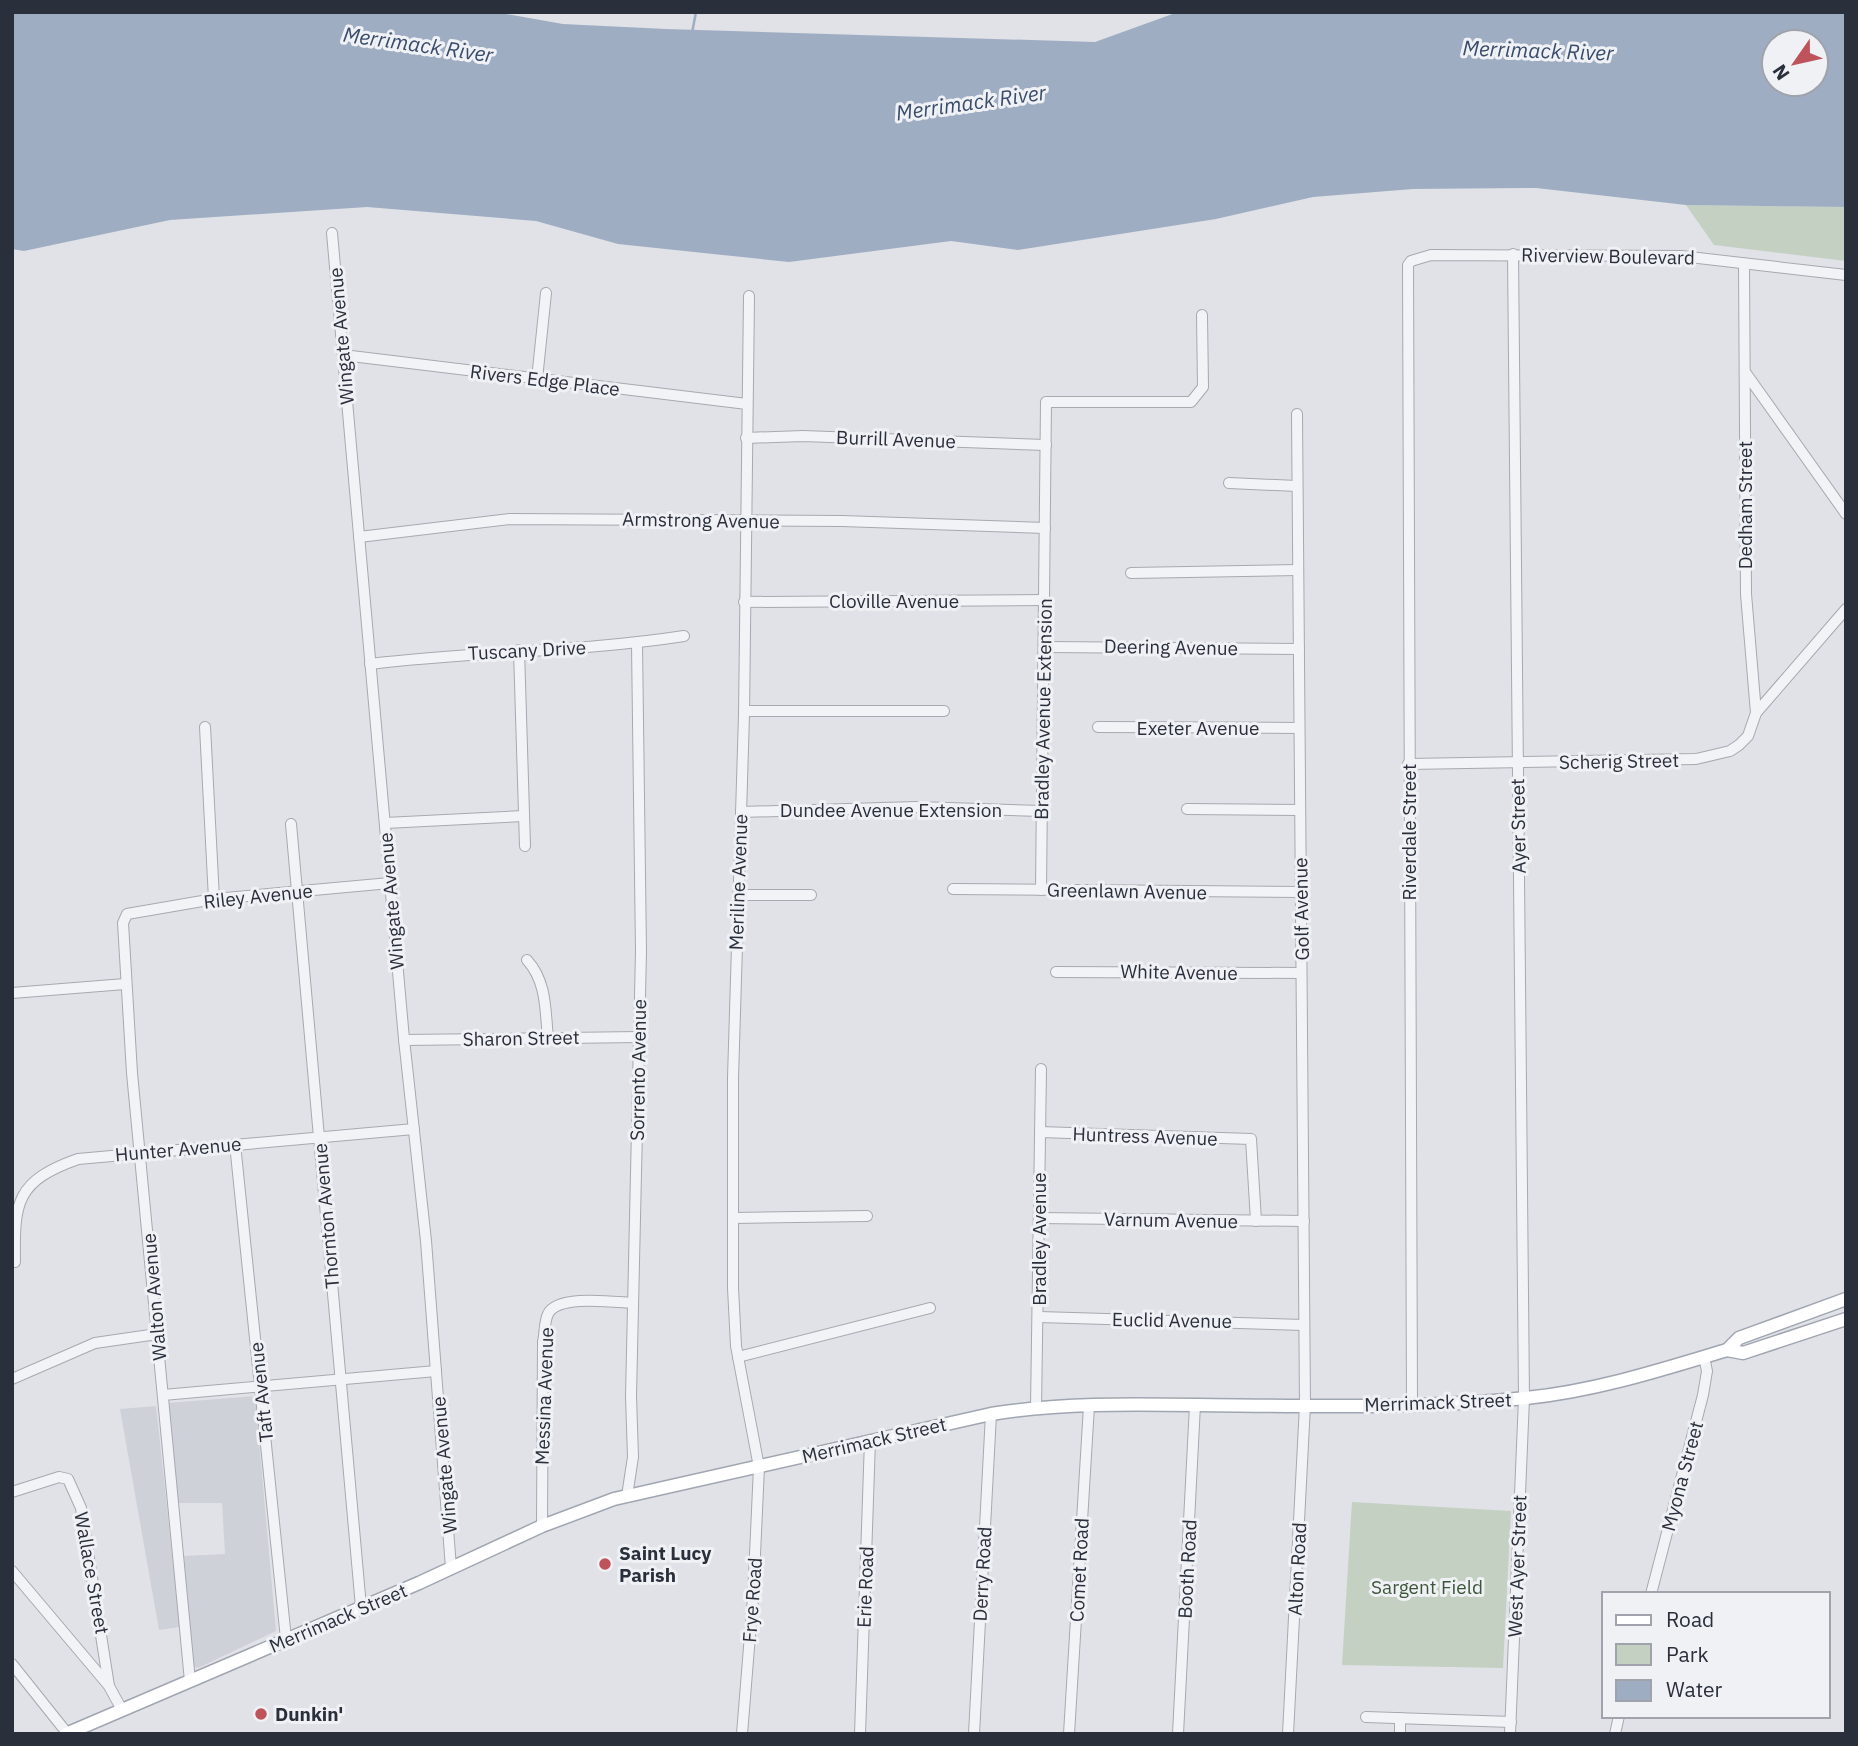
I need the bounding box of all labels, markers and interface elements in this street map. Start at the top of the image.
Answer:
water label: Merrimack River [341,20,496,69]
north arrow [1760,28,1830,98]
water label: Merrimack River [1462,33,1615,67]
text: N [1767,60,1795,85]
water label: Merrimack River [894,77,1049,126]
street label: Riverview Boulevard [1521,242,1695,270]
street label: Wingate Avenue [323,266,359,406]
street label: Rivers Edge Place [469,359,621,401]
street label: Burrill Avenue [836,425,956,453]
street label: Dedham Street [1733,441,1757,569]
street label: Armstrong Avenue [622,507,780,533]
street label: Cloville Avenue [829,589,959,613]
street label: Bradley Avenue Extension [1029,598,1057,820]
street label: Deering Avenue [1104,634,1238,660]
street label: Tuscany Drive [467,635,587,665]
street label: Exeter Avenue [1137,716,1259,740]
street label: Scherig Street [1559,748,1679,774]
street label: Riverdale Street [1397,764,1421,900]
street label: Ayer Street [1505,778,1531,874]
street label: Dundee Avenue Extension [780,798,1002,822]
street label: Meriline Avenue [724,813,752,951]
street label: Wingate Avenue [373,831,409,971]
street label: Golf Avenue [1288,857,1314,961]
street label: Riley Avenue [202,878,314,914]
street label: Greenlawn Avenue [1047,878,1207,904]
street label: White Avenue [1120,959,1238,985]
street label: Sorrento Avenue [625,999,651,1141]
street label: Sharon Street [462,1025,580,1051]
street label: Huntress Avenue [1072,1121,1218,1151]
street label: Hunter Avenue [114,1132,242,1166]
street label: Thornton Avenue [308,1142,344,1290]
street label: Bradley Avenue [1027,1172,1051,1306]
street label: Varnum Avenue [1104,1207,1238,1233]
street label: Walton Avenue [136,1232,172,1362]
street label: Euclid Avenue [1112,1307,1232,1333]
street label: Messina Avenue [530,1327,558,1465]
street label: Taft Avenue [244,1341,278,1443]
street label: Merrimack Street [1364,1387,1512,1417]
street label: Wingate Avenue [426,1395,462,1535]
street label: Merrimack Street [799,1412,949,1468]
street label: Myona Street [1656,1418,1708,1534]
street label: West Ayer Street [1503,1494,1531,1638]
street label: Wallace Street [69,1510,115,1636]
street label: Comet Road [1064,1517,1094,1623]
street label: Booth Road [1172,1519,1202,1619]
street label: Alton Road [1283,1522,1311,1616]
street label: Derry Road [968,1526,996,1622]
place label: Saint Lucy Parish [619,1541,712,1587]
street label: Erie Road [852,1546,878,1628]
marker: Saint Lucy Parish [597,1556,613,1572]
street label: Frye Road [737,1557,767,1643]
park label: Sargent Field [1371,1575,1483,1599]
street label: Merrimack Street [265,1578,411,1658]
legend [1602,1592,1830,1718]
text: Road [1666,1605,1714,1633]
text: Park [1666,1640,1709,1668]
text: Water [1666,1675,1723,1703]
place label: Dunkin' [275,1702,343,1726]
marker: Dunkin' [253,1706,269,1722]

